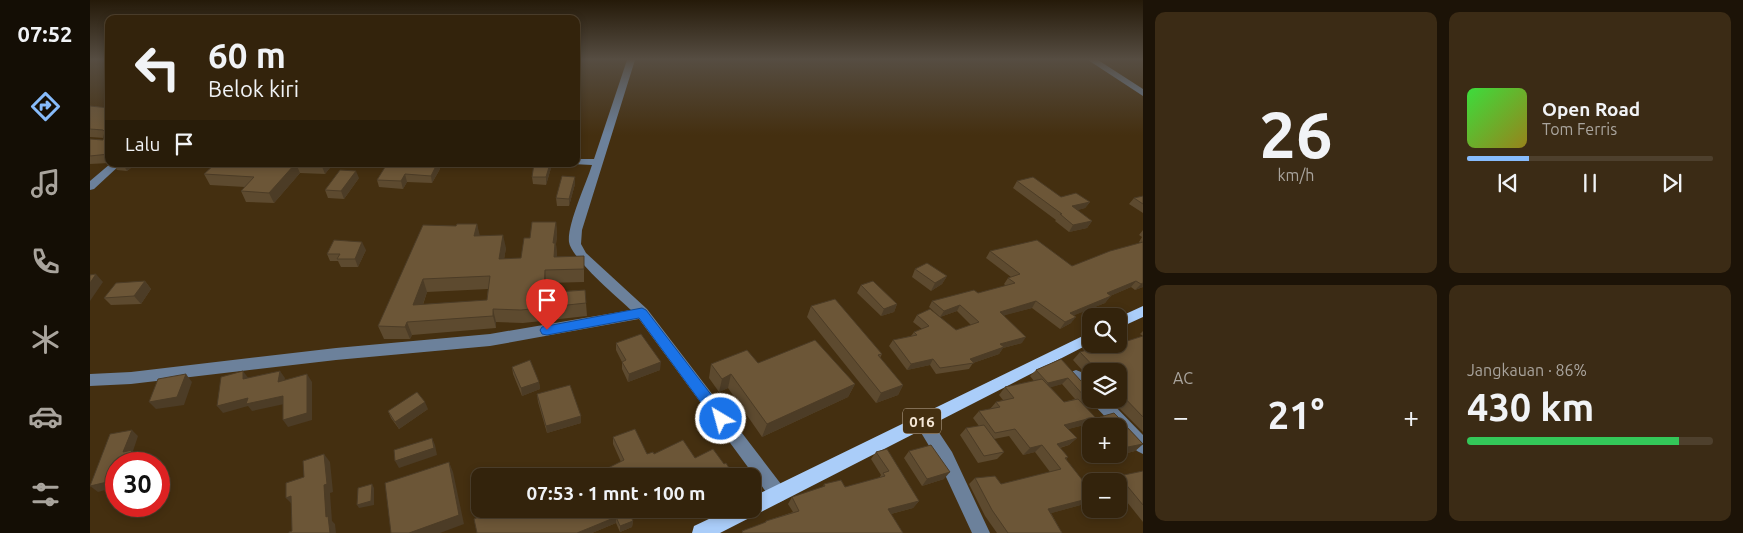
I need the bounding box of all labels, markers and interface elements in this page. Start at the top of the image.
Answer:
text: 07:52 [17,21,73,46]
icon: left [125,35,190,100]
text: 60 m [208,35,286,75]
text: Belok kiri [208,76,299,101]
icon: directions [28,89,63,124]
text: 26 [1259,97,1333,170]
text: Open Road [1542,98,1640,120]
text: Tom Ferris [1542,120,1617,138]
icon: arrive [170,130,198,158]
text: Lalu [125,133,160,155]
icon: music [28,166,63,201]
text: km/h [1278,166,1314,184]
icon: previous [1494,169,1522,197]
icon: pause [1576,169,1604,197]
icon: next [1658,169,1686,197]
icon: phone [28,244,63,279]
pin [526,279,568,330]
icon: arrive [533,286,561,314]
map controls [1082,308,1127,518]
button: search [1082,308,1127,353]
icon: climate [28,322,63,357]
text: Jangkauan · 86% [1467,361,1587,379]
button: layers [1082,363,1127,408]
text: AC [1173,369,1193,387]
text: 430 km [1467,386,1594,428]
position arrow [694,392,746,444]
text: 21° [1268,394,1324,436]
icon: car [28,399,63,434]
text: − [1173,401,1189,432]
text: + [1403,401,1419,432]
road number: 016 [903,408,941,434]
button: + [1082,418,1127,463]
speed limit sign: 30 [105,452,170,517]
button: − [1082,473,1127,518]
icon: filters [28,477,63,512]
text: 07:53 · 1 mnt · 100 m [527,482,705,504]

